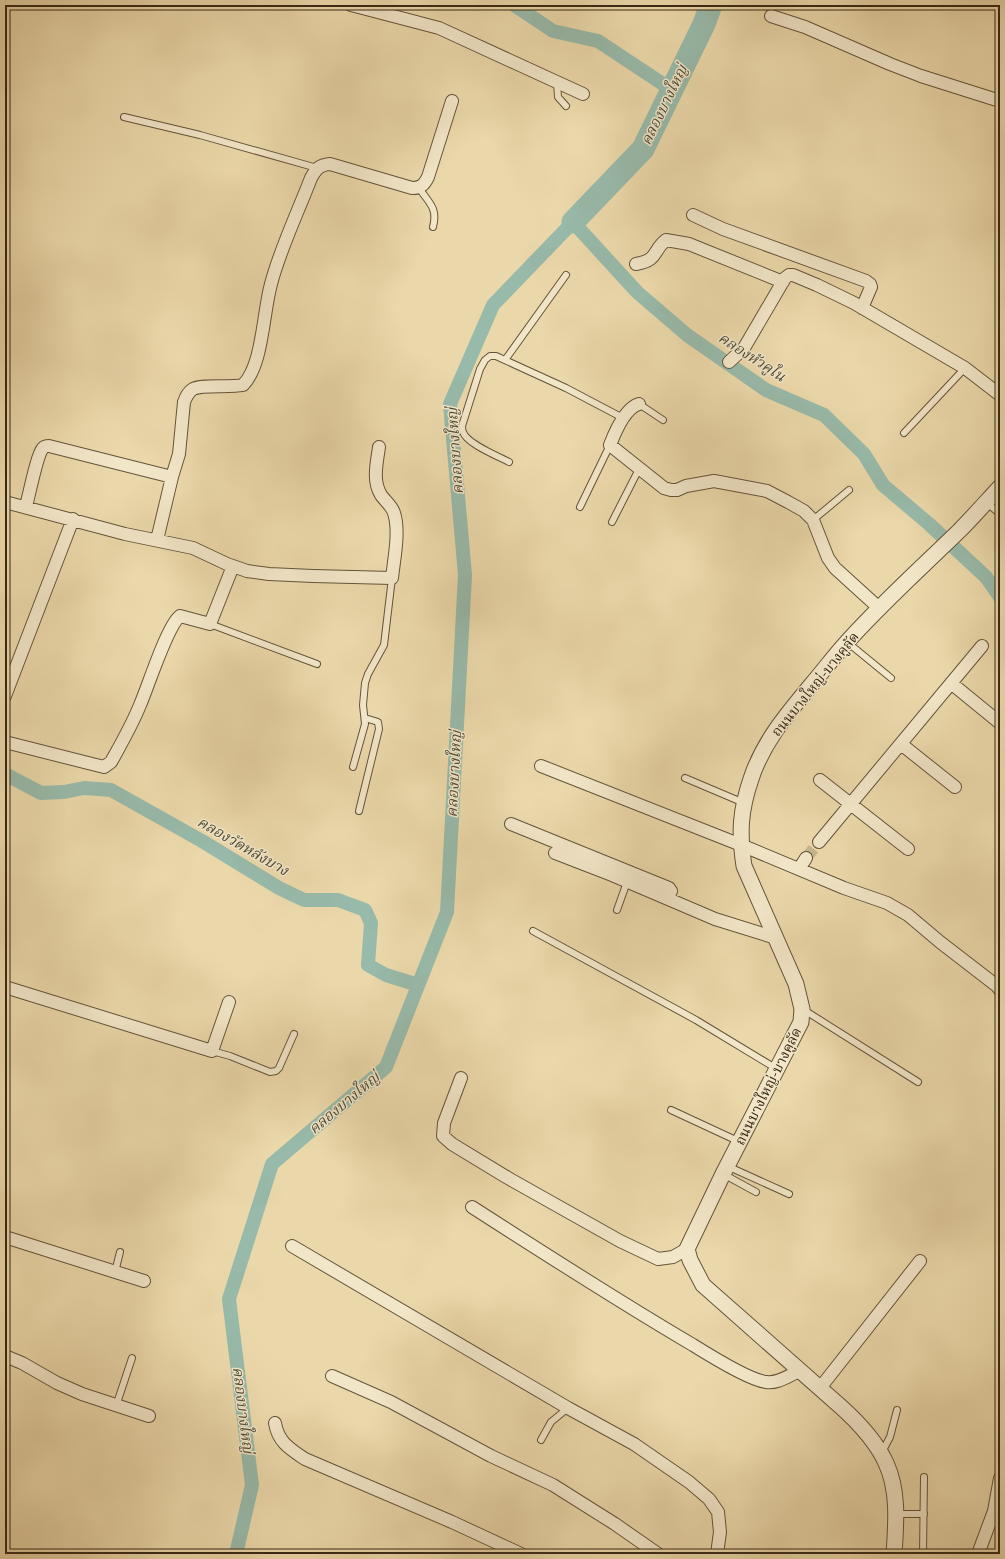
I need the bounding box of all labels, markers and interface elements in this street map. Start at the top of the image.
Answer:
water label: คลองบางใหญ่ [635,59,693,148]
water label: คลองหัวคูใน [714,327,790,386]
water label: คลองบางใหญ่ [441,405,468,495]
street label: ถนนบางใหญ่-บางคูลัด [766,627,864,741]
water label: คลองบางใหญ่ [441,728,466,818]
water label: คลองวัดหลังบาง [194,812,293,880]
street label: ถนนบางใหญ่-บางคูลัด [730,1024,806,1148]
water label: คลองบางใหญ่ [304,1065,385,1139]
water label: คลองบางใหญ่ [228,1366,259,1456]

